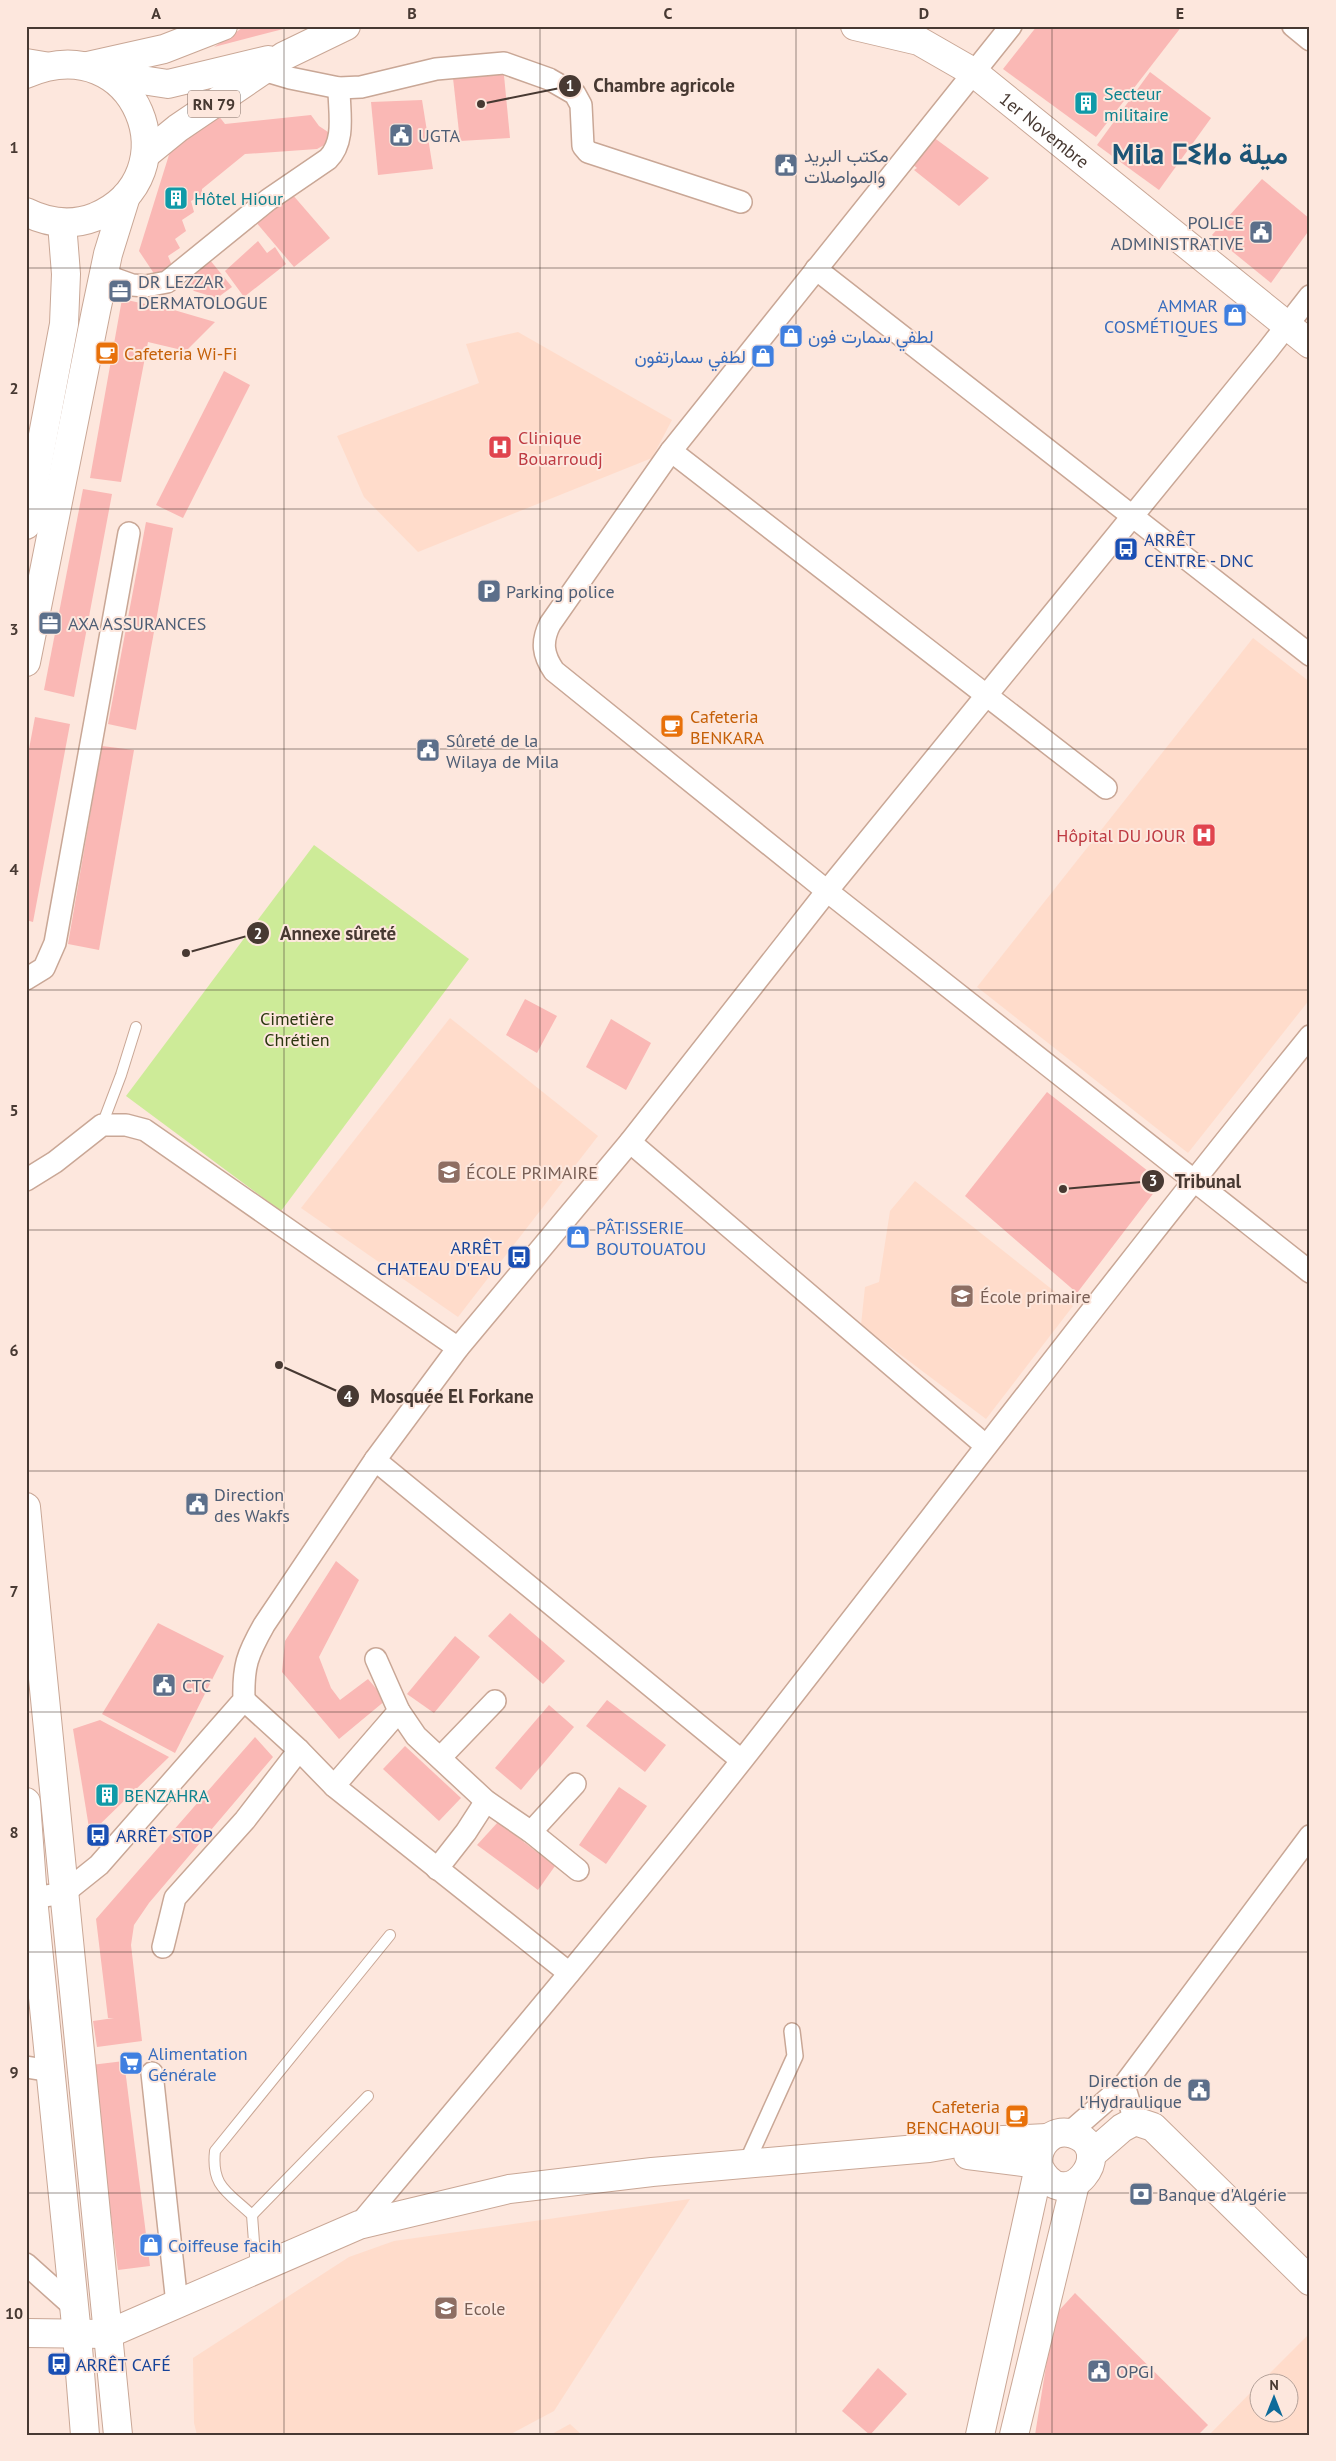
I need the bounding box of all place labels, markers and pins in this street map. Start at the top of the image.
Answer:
callout: Chambre agricole [558,69,745,103]
place label: Secteur militaire [1104,82,1169,126]
building icon: Secteur militaire [1073,90,1099,116]
public building icon: UGTA [388,122,414,148]
place label: UGTA [418,124,461,147]
place label: مكتب البريد والمواصلات [804,144,889,188]
public building icon: مكتب البريد والمواصلات [773,152,799,178]
building icon: Hôtel Hiour [163,185,189,211]
place label: Hôtel Hiour [194,187,283,210]
place label: POLICE ADMINISTRATIVE [1111,211,1244,255]
public building icon: POLICE ADMINISTRATIVE [1248,219,1274,245]
place label: DR LEZZAR DERMATOLOGUE [138,270,268,314]
office icon: DR LEZZAR DERMATOLOGUE [107,278,133,304]
place label: AMMAR COSMÉTIQUES [1104,294,1218,338]
shop icon: AMMAR COSMÉTIQUES [1222,302,1248,328]
shop icon: لطفي سمارت فون [778,323,804,349]
place label: لطفي سمارت فون [808,325,934,352]
cafe icon: Cafeteria Wi-Fi [94,340,120,366]
place label: Cafeteria Wi-Fi [124,342,237,365]
shop icon: لطفي سمارتفون [750,343,776,369]
place label: لطفي سمارتفون [634,345,746,372]
place label: Clinique Bouarroudj [518,426,603,470]
hospital icon: Clinique Bouarroudj [487,434,513,460]
place label: ARRÊT CENTRE - DNC [1144,528,1254,572]
bus stop icon: ARRÊT CENTRE - DNC [1113,536,1139,562]
parking icon: Parking police [476,578,502,604]
place label: Parking police [506,580,615,603]
office icon: AXA ASSURANCES [37,610,63,636]
place label: AXA ASSURANCES [68,612,206,635]
place label: Cafeteria BENKARA [690,705,764,749]
cafe icon: Cafeteria BENKARA [659,713,685,739]
place label: Sûreté de la Wilaya de Mila [446,729,559,773]
public building icon: Sûreté de la Wilaya de Mila [415,737,441,763]
hospital icon: Hôpital DU JOUR [1191,822,1217,848]
place label: Hôpital DU JOUR [1056,824,1186,847]
callout: Annexe sûreté [245,916,406,950]
school or university icon: ÉCOLE PRIMAIRE [436,1159,462,1185]
place label: ÉCOLE PRIMAIRE [466,1161,598,1184]
callout: Tribunal [1140,1164,1251,1198]
place label: PÂTISSERIE BOUTOUATOU [596,1216,706,1260]
shop icon: PÂTISSERIE BOUTOUATOU [565,1224,591,1250]
place label: ARRÊT CHATEAU D'EAU [377,1236,502,1280]
bus stop icon: ARRÊT CHATEAU D'EAU [506,1244,532,1270]
school or university icon: École primaire [949,1283,975,1309]
place label: École primaire [980,1285,1091,1308]
callout: Mosquée El Forkane [335,1379,544,1413]
place label: Direction des Wakfs [214,1483,290,1527]
public building icon: Direction des Wakfs [184,1491,210,1517]
public building icon: CTC [151,1672,177,1698]
place label: CTC [182,1674,211,1697]
building icon: BENZAHRA [94,1782,120,1808]
place label: BENZAHRA [124,1784,210,1807]
bus stop icon: ARRÊT STOP [85,1822,111,1848]
place label: ARRÊT STOP [116,1824,213,1847]
place label: Alimentation Générale [148,2042,248,2086]
supermarket icon: Alimentation Générale [118,2050,144,2076]
place label: Direction de l'Hydraulique [1079,2069,1182,2113]
public building icon: Direction de l'Hydraulique [1186,2077,1212,2103]
place label: Cafeteria BENCHAOUI [906,2095,1000,2139]
cafe icon: Cafeteria BENCHAOUI [1004,2103,1030,2129]
bank icon: Banque d'Algérie [1128,2181,1154,2207]
place label: Banque d'Algérie [1158,2183,1287,2206]
shop icon: Coiffeuse facih [138,2232,164,2258]
place label: Coiffeuse facih [168,2234,281,2257]
school or university icon: Ecole [433,2295,459,2321]
place label: Ecole [464,2297,505,2320]
bus stop icon: ARRÊT CAFÉ [46,2351,72,2377]
place label: ARRÊT CAFÉ [76,2353,171,2376]
public building icon: OPGI [1086,2358,1112,2384]
place label: OPGI [1116,2360,1154,2383]

